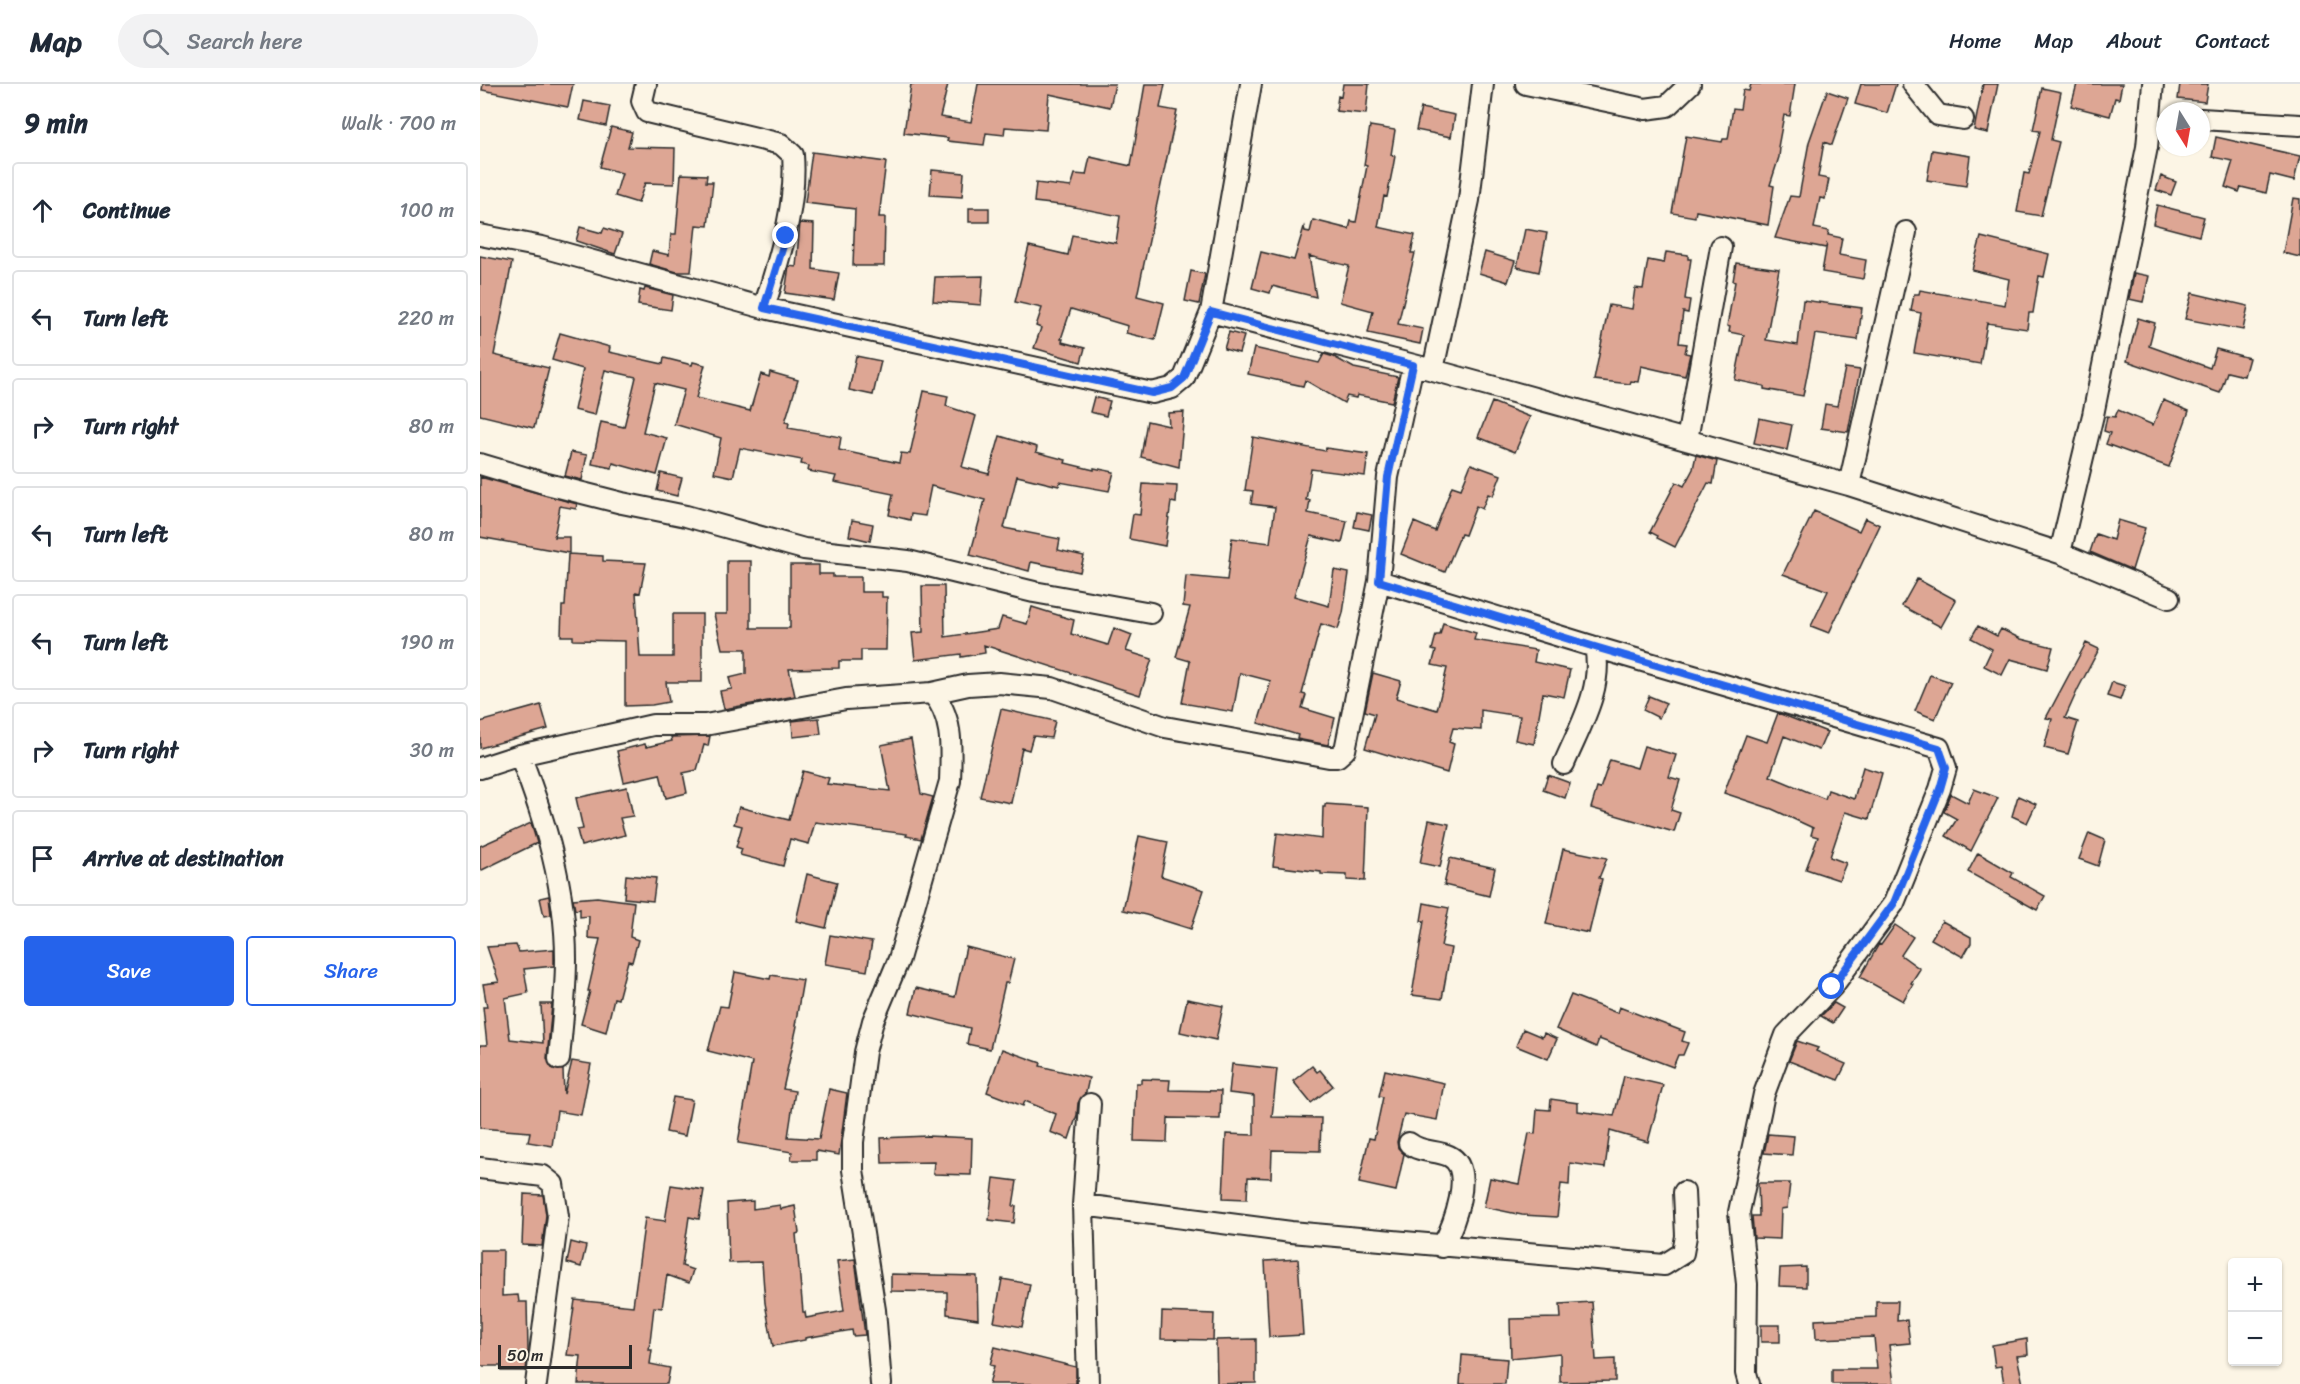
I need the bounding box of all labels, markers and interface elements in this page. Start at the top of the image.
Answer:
search box [118,14,538,68]
text: Map [30,17,82,66]
text: Search here [187,22,303,61]
text: Home [1949,22,2001,60]
text: Map [2034,22,2073,60]
text: About [2106,22,2163,60]
text: Contact [2196,22,2270,60]
icon: search [139,25,172,58]
text: 9 min [24,100,88,146]
north arrow [2156,102,2210,156]
text: Walk · 700 m [341,106,456,141]
text: Continue [83,191,171,230]
text: 100 m [400,193,454,228]
icon: ahead [26,194,59,227]
route end [772,222,798,248]
text: Turn left [83,299,168,338]
text: 220 m [398,301,454,336]
icon: left [26,302,59,335]
text: Turn right [83,407,178,446]
text: 80 m [409,409,454,444]
icon: right [26,410,59,443]
text: Turn left [83,515,168,554]
text: 80 m [409,517,454,552]
icon: left [26,518,59,551]
text: Turn left [83,623,168,662]
text: 190 m [400,625,454,660]
icon: left [26,626,59,659]
text: Turn right [83,731,178,770]
text: 30 m [410,733,454,768]
icon: right [26,734,59,767]
text: Arrive at destination [83,839,284,878]
icon: arrive [26,842,59,875]
button: Save [24,936,234,1006]
button: Share [246,936,456,1006]
route start [1818,973,1844,999]
map controls [2228,1258,2282,1366]
button: + [2228,1258,2282,1312]
button: − [2228,1312,2282,1366]
text: 50 m [507,1341,543,1370]
scale bar [498,1342,632,1370]

